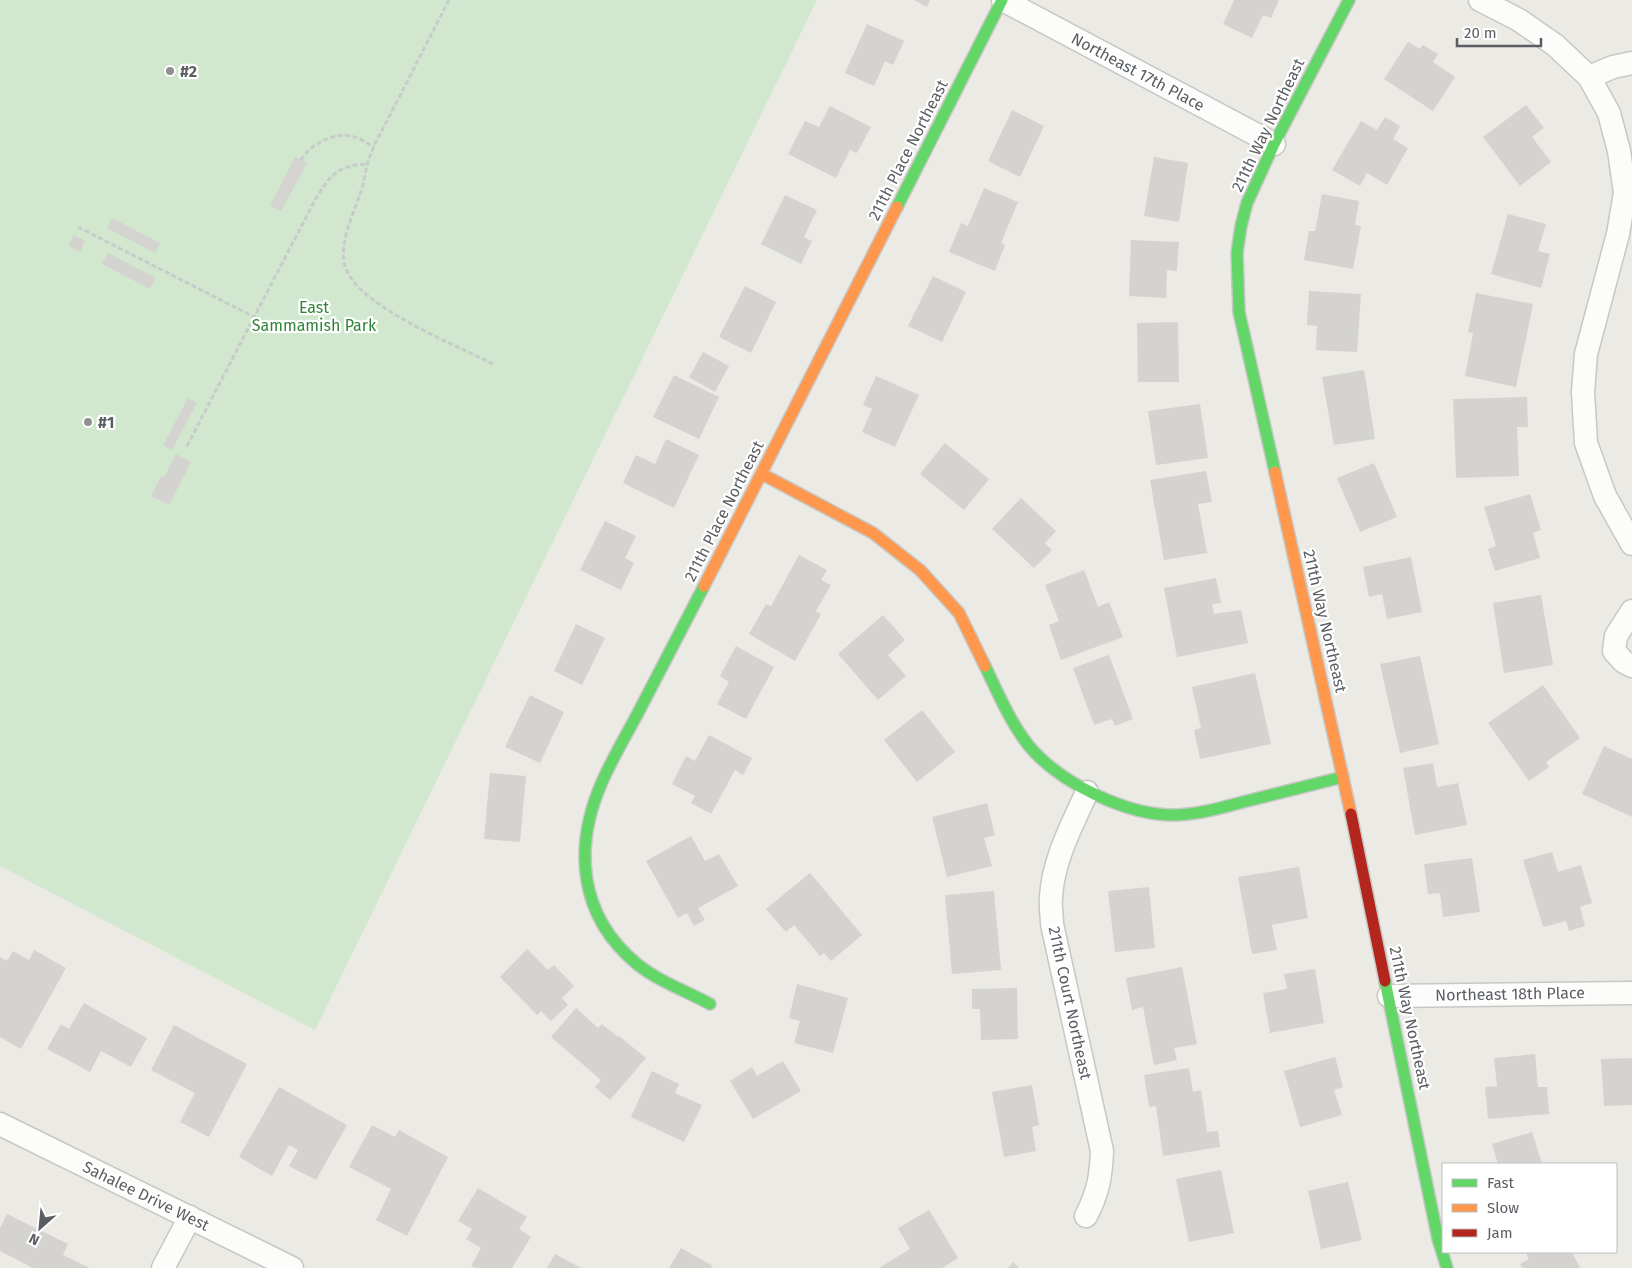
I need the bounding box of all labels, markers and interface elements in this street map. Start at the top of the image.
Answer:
scale bar [1457,15,1541,47]
text: 20 m [1464,24,1497,42]
street label: Northeast 17th Place [1068,29,1208,115]
street label: 211th Way Northeast [1228,55,1309,195]
place label: #2 [180,62,197,81]
marker: #2 [164,65,176,77]
street label: 211th Place Northeast [864,76,952,223]
park label: East Sammamish Park [252,298,377,335]
place label: #1 [98,413,114,432]
marker: #1 [82,416,94,428]
street label: 211th Place Northeast [680,437,768,584]
street label: 211th Way Northeast [1299,548,1351,694]
street label: 211th Court Northeast [1044,925,1096,1081]
street label: 211th Way Northeast [1386,945,1434,1092]
street label: Northeast 18th Place [1435,983,1585,1005]
street label: Sahalee Drive West [80,1157,213,1235]
legend [1442,1163,1617,1253]
text: Fast [1487,1174,1514,1192]
text: Slow [1487,1199,1519,1217]
north arrow [15,1203,65,1253]
text: Jam [1487,1224,1513,1242]
text: N [26,1229,42,1249]

